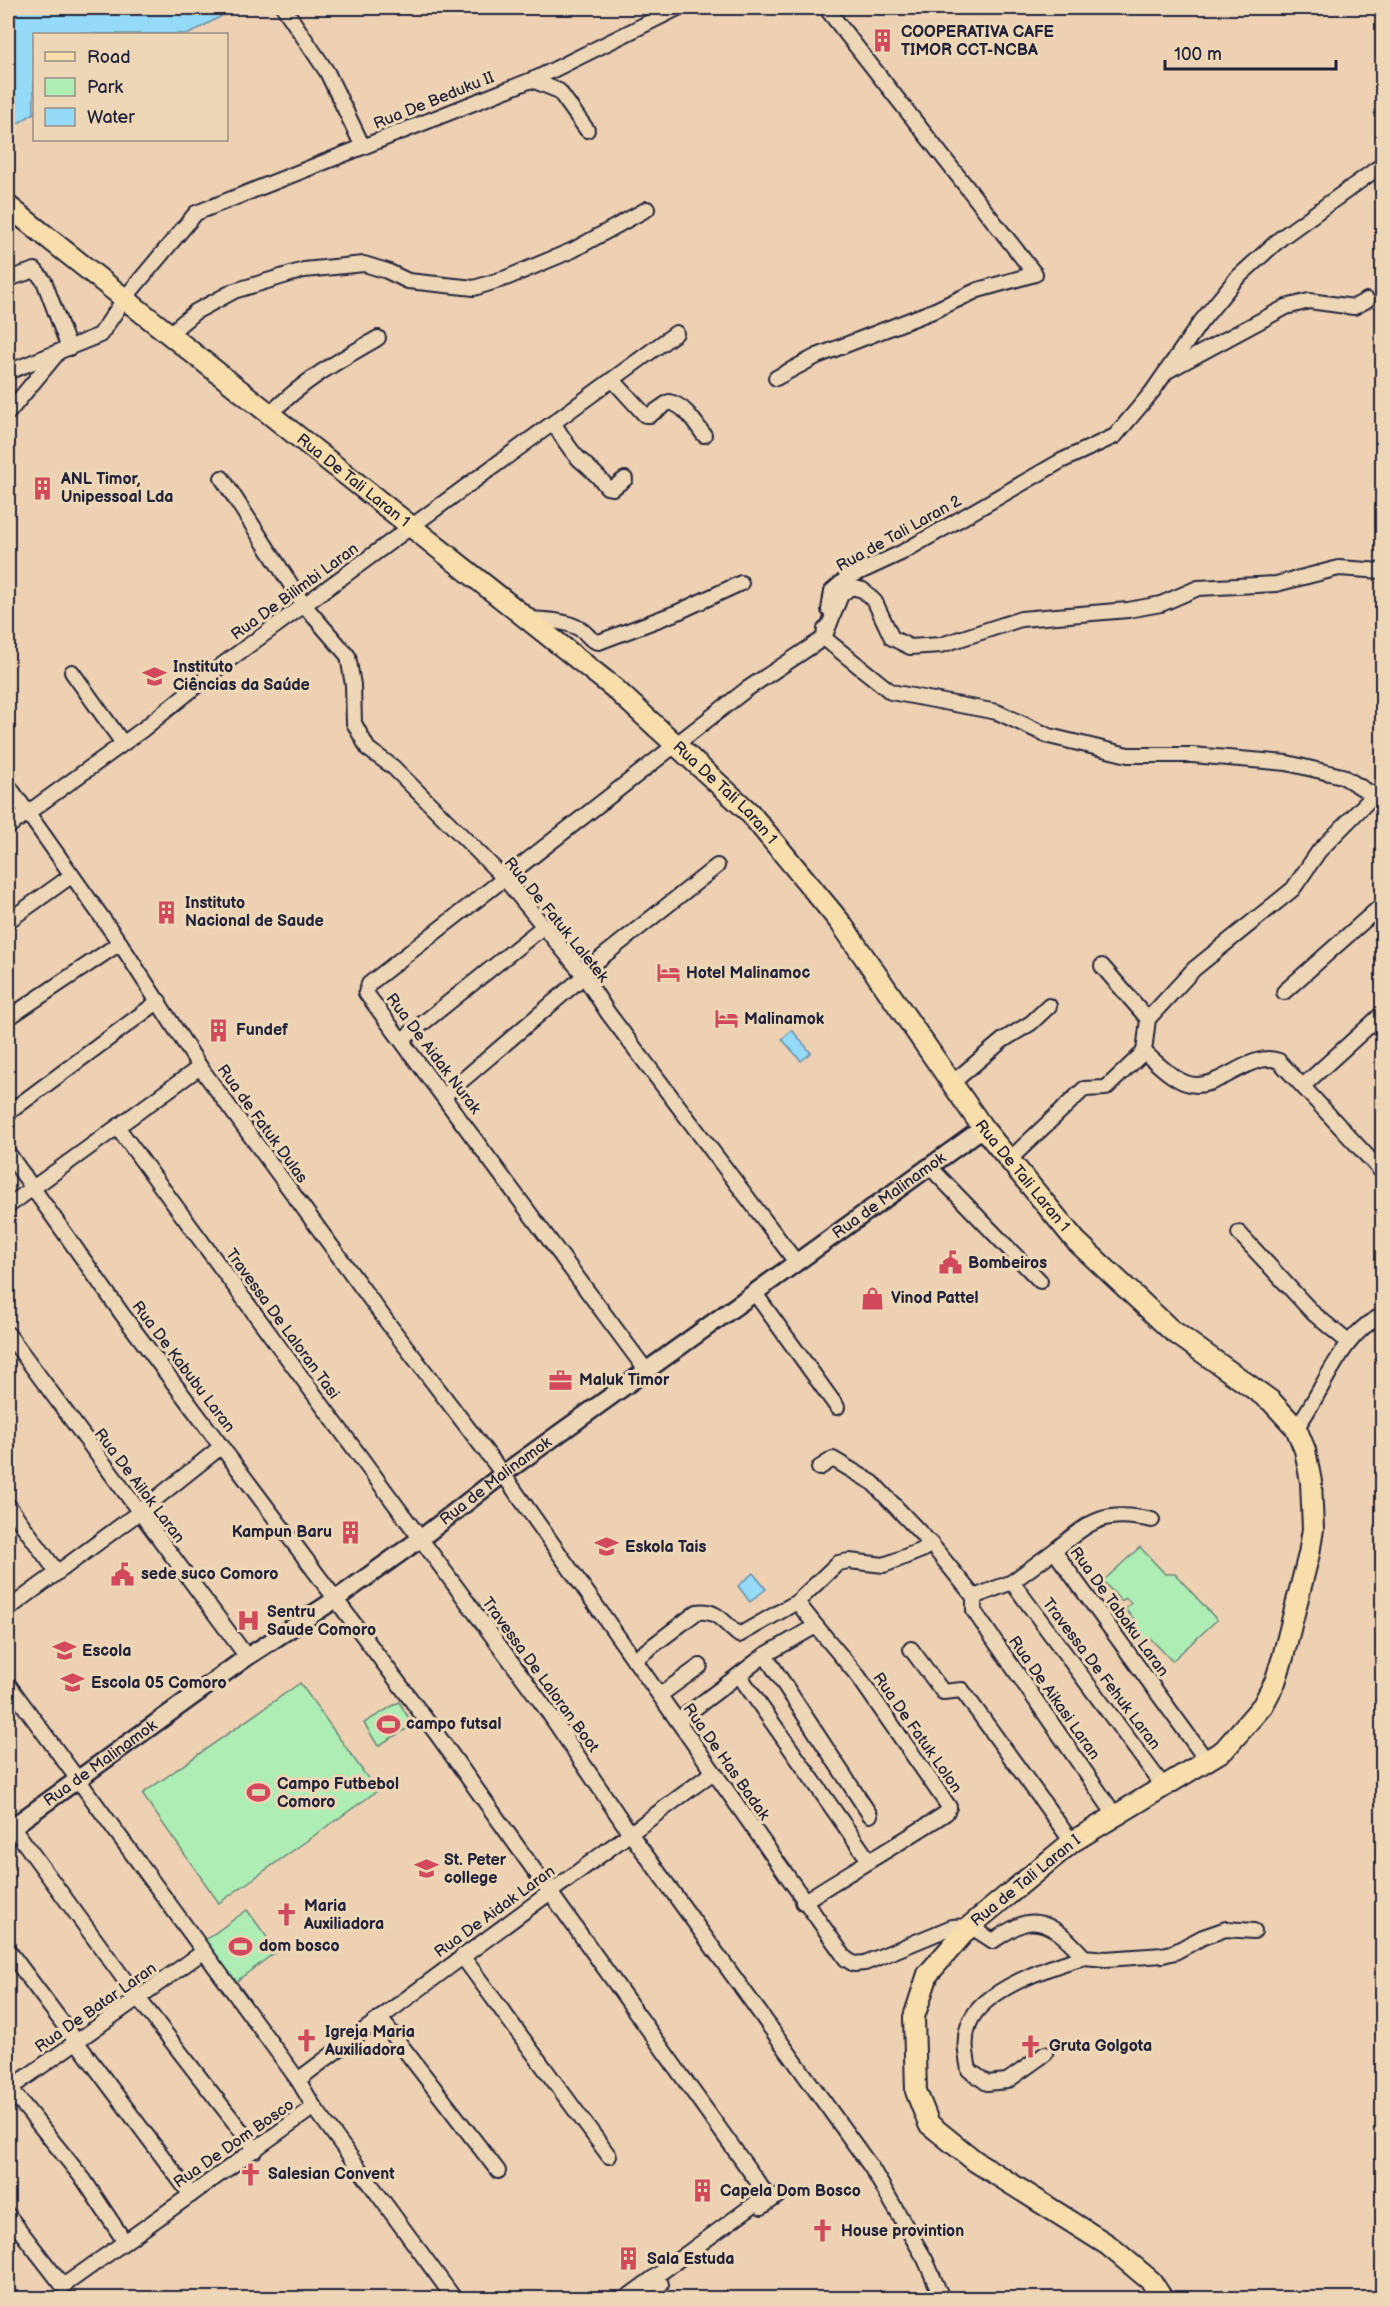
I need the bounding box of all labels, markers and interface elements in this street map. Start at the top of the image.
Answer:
place label: COOPERATIVA CAFE TIMOR CCT-NCBA [901,23,1054,60]
building icon: COOPERATIVA CAFE TIMOR CCT-NCBA [870,28,896,54]
legend [33,33,228,141]
scale bar [1165,33,1336,71]
text: 100 m [1174,44,1222,65]
text: Road [87,47,131,68]
street label: Rua De Beduku II [371,68,497,134]
text: Park [87,77,123,98]
text: Water [87,107,135,128]
street label: Rua De Tali Laran 1 [293,430,414,531]
place label: ANL Timor, Unipessoal Lda [60,470,174,507]
building icon: ANL Timor, Unipessoal Lda [30,475,56,501]
street label: Rua de Tali Laran 2 [833,492,965,576]
street label: Rua De Bilimbi Laran [228,539,362,645]
place label: Instituto Ciências da Saúde [173,658,310,695]
school or university icon: Instituto Ciências da Saúde [142,663,168,689]
street label: Rua De Tali Laran 1 [669,737,781,848]
street label: Rua De Fatuk Laletek [500,854,612,986]
place label: Instituto Nacional de Saude [185,894,324,931]
building icon: Instituto Nacional de Saude [154,899,180,925]
hotel icon: Hotel Malinamoc [655,960,681,986]
place label: Hotel Malinamoc [686,964,810,983]
street label: Rua De Aidak Nurak [381,990,485,1118]
hotel icon: Malinamok [713,1006,739,1032]
place label: Malinamok [744,1010,825,1029]
building icon: Fundef [205,1017,231,1043]
place label: Fundef [236,1021,289,1040]
street label: Rua de Fatuk Dulas [213,1061,311,1187]
street label: Rua De Tali Laran 1 [971,1116,1074,1235]
street label: Rua de Malinamok [829,1148,950,1243]
street label: Travessa De Laloran Tasi [221,1245,343,1403]
public building icon: Bombeiros [937,1250,963,1276]
place label: Bombeiros [968,1254,1047,1273]
shop icon: Vinod Pattel [860,1285,886,1311]
place label: Vinod Pattel [891,1289,978,1308]
street label: Rua De Kabubu Laran [127,1298,239,1436]
office icon: Maluk Timor [548,1367,574,1393]
place label: Maluk Timor [579,1371,670,1390]
street label: Rua De Ailok Laran [90,1425,188,1547]
street label: Rua de Malinamok [436,1432,555,1529]
building icon: Kampun Baru [337,1519,363,1545]
place label: Kampun Baru [232,1523,332,1542]
school or university icon: Eskola Tais [594,1534,620,1560]
place label: Eskola Tais [625,1538,706,1557]
street label: Rua De Tabaku Laran [1066,1543,1172,1681]
public building icon: sede suco Comoro [110,1561,136,1587]
place label: sede suco Comoro [141,1565,278,1584]
street label: Travessa De Laloran Boot [477,1594,603,1756]
street label: Travessa De Fehuk Laran [1038,1595,1164,1753]
place label: Sentru Saude Comoro [267,1603,376,1640]
hospital icon: Sentru Saude Comoro [236,1608,262,1634]
street label: Rua De Aikasi Laran [1004,1633,1104,1763]
school or university icon: Escola [51,1638,77,1664]
place label: Escola [82,1642,131,1661]
street label: Rua De Fatuk Lolon [868,1669,966,1797]
school or university icon: Escola 05 Comoro [60,1670,86,1696]
place label: Escola 05 Comoro [91,1674,227,1693]
street label: Rua De Has Badak [679,1700,773,1824]
sports icon: campo futsal [375,1711,401,1737]
place label: campo futsal [406,1715,501,1734]
street label: Rua de Malinamok [40,1716,161,1810]
place label: Campo Futbebol Comoro [277,1775,399,1812]
sports icon: Campo Futbebol Comoro [246,1780,272,1806]
street label: Rua de Tali Laran I [967,1831,1085,1931]
place label: St. Peter college [444,1851,507,1888]
school or university icon: St. Peter college [413,1856,439,1882]
street label: Rua De Aidak Laran [431,1862,559,1962]
place label: Maria Auxiliadora [303,1897,384,1934]
church icon: Maria Auxiliadora [273,1902,299,1928]
sports icon: dom bosco [228,1933,254,1959]
place label: dom bosco [259,1937,340,1956]
street label: Rua De Batar Laran [32,1959,160,2057]
place label: Igreja Maria Auxiliadora [324,2023,415,2060]
church icon: Igreja Maria Auxiliadora [294,2028,320,2054]
church icon: Gruta Golgota [1018,2033,1044,2059]
place label: Gruta Golgota [1049,2037,1152,2056]
street label: Rua De Dom Bosco [170,2095,298,2193]
church icon: Salesian Convent [237,2161,263,2187]
place label: Salesian Convent [268,2165,395,2184]
building icon: Capela Dom Bosco [689,2178,715,2204]
place label: Capela Dom Bosco [720,2182,861,2201]
church icon: House provintion [810,2218,836,2244]
place label: House provintion [841,2222,964,2241]
building icon: Sala Estuda [616,2246,642,2272]
place label: Sala Estuda [647,2250,735,2269]

